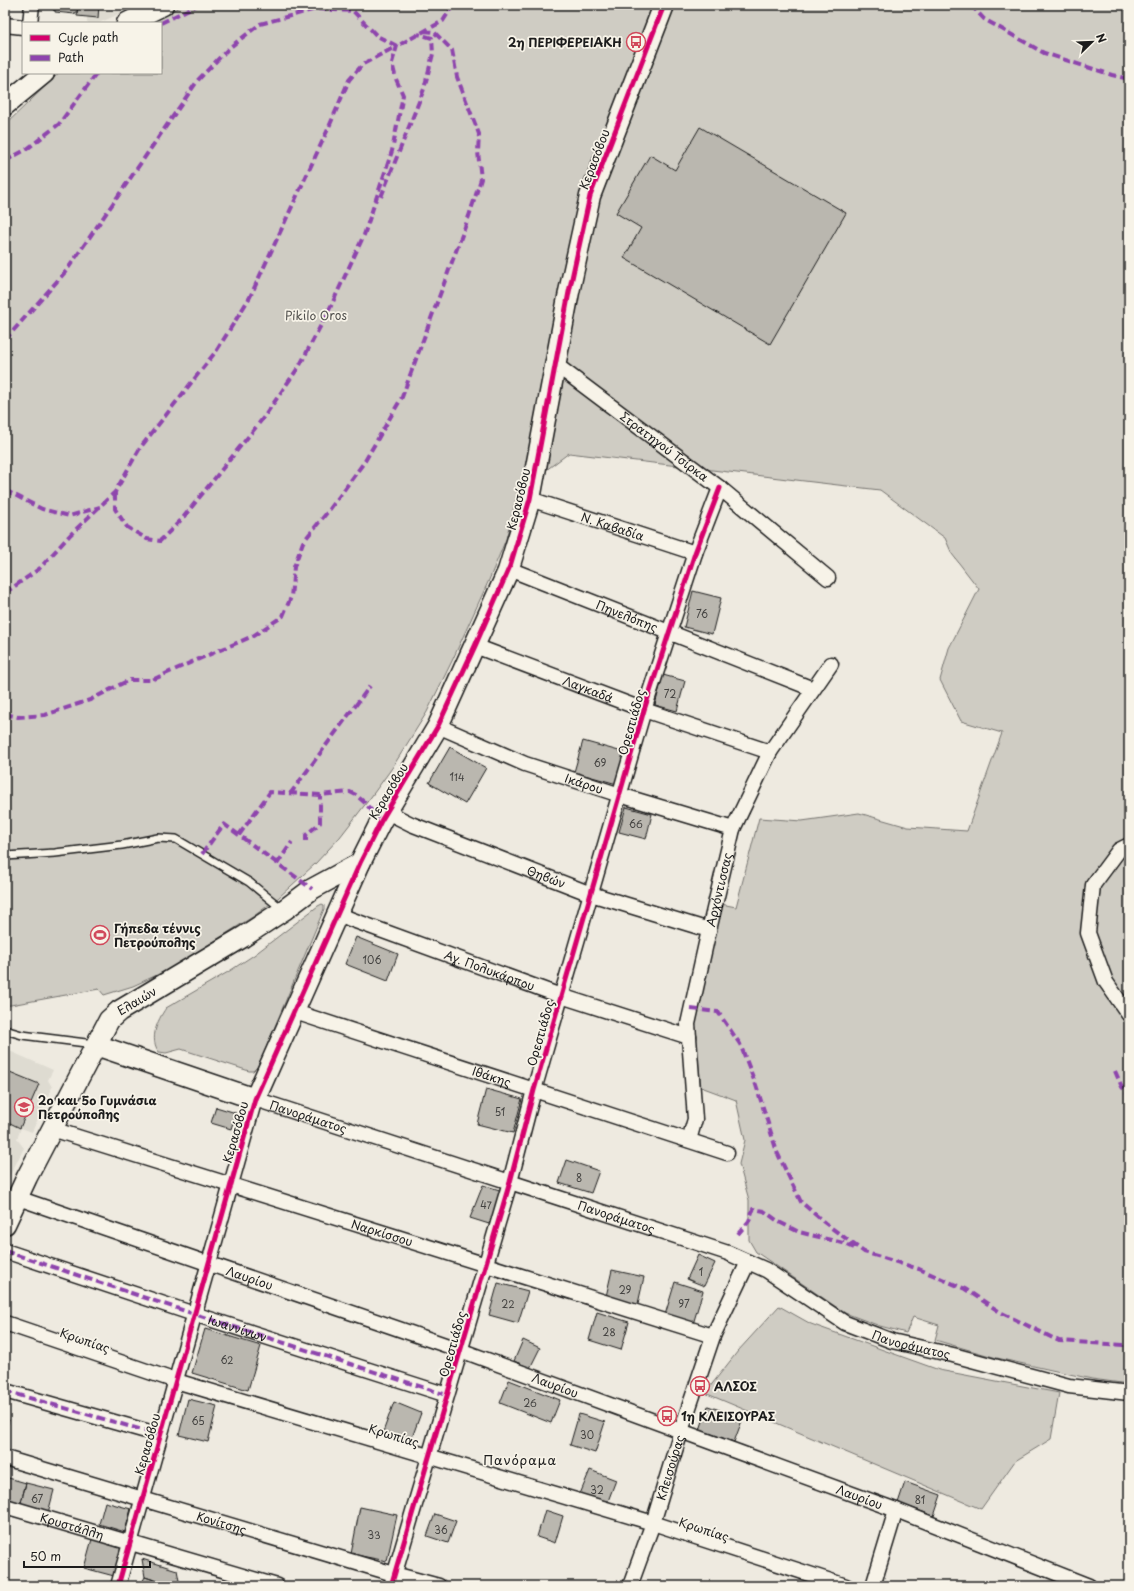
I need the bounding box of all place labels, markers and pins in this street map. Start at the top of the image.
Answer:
bus stop icon: 2η ΠΕΡΙΦΕΡΕΙΑΚΗ [625,31,647,53]
place label: 2η ΠΕΡΙΦΕΡΕΙΑΚΗ [508,33,622,51]
place label: Γήπεδα τέννις Πετρούπολης [114,919,201,951]
sports icon: Γήπεδα τέννις Πετρούπολης [89,924,111,946]
place label: 2ο και 5ο Γυμνάσια Πετρούπολης [38,1091,157,1123]
school or university icon: 2ο και 5ο Γυμνάσια Πετρούπολης [13,1096,35,1118]
bus stop icon: ΑΛΣΟΣ [689,1375,711,1397]
place label: ΑΛΣΟΣ [714,1377,757,1395]
bus stop icon: 1η ΚΛΕΙΣΟΥΡΑΣ [656,1405,678,1427]
place label: 1η ΚΛΕΙΣΟΥΡΑΣ [681,1407,776,1425]

